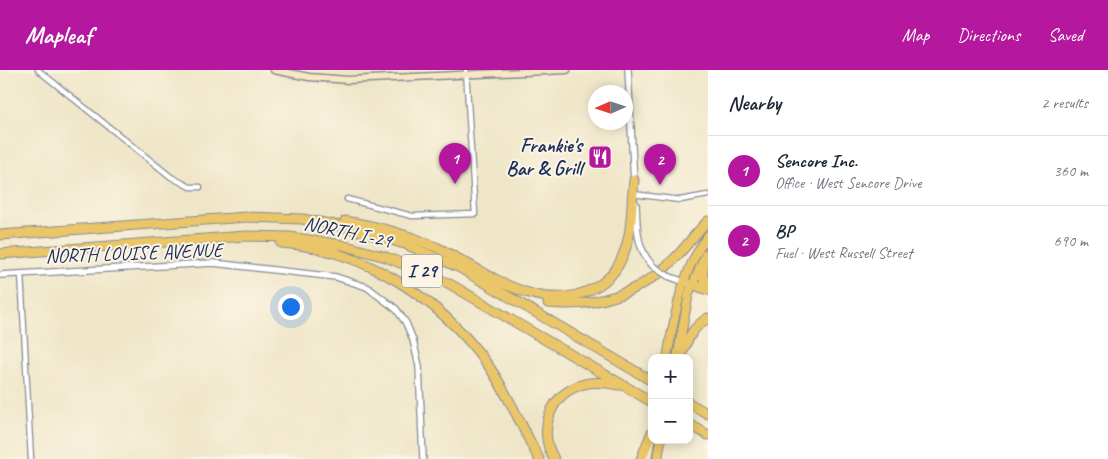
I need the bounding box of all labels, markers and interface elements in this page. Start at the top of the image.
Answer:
text: Mapleaf [25,20,92,50]
text: Map [902,24,929,46]
text: Directions [957,24,1020,46]
text: Saved [1048,24,1083,46]
north arrow [588,85,633,130]
text: Nearby [728,90,781,116]
text: 2 results [1041,93,1088,113]
place label: Frankie's Bar & Grill [506,133,585,181]
pin: 1 [439,143,471,184]
restaurant icon: Frankie's Bar & Grill [587,144,613,170]
pin: 2 [644,144,676,185]
text: Sencore Inc. [775,149,858,173]
text: 1 [740,161,748,181]
text: 360 m [1054,161,1088,181]
text: Office · West Sencore Drive [775,173,921,193]
street label: NORTH I-29 [302,210,396,254]
text: BP [775,219,794,243]
text: 2 [740,231,748,251]
text: 690 m [1054,231,1088,251]
street label: NORTH LOUISE AVENUE [45,237,226,269]
text: Fuel · West Russell Street [775,243,912,263]
road number: I 29 [402,255,442,288]
your location [278,294,304,320]
map controls [648,354,693,444]
button: + [648,354,693,399]
button: − [648,399,693,444]

